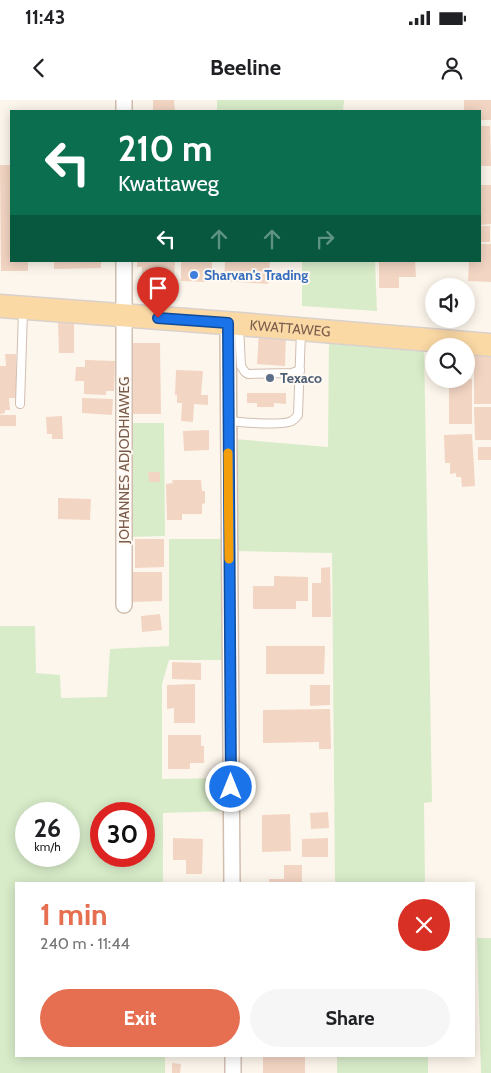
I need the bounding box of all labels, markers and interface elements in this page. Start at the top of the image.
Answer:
text: 11:43 [25,6,65,29]
icon: back [25,54,53,82]
text: Beeline [210,54,281,81]
icon: person [438,54,466,82]
text: 210 m [118,127,212,170]
icon: left [35,130,100,195]
text: Kwattaweg [118,170,219,197]
icon: left [152,225,180,253]
icon: ahead [205,225,233,253]
icon: ahead [258,225,286,253]
icon: right [311,225,339,253]
place label: Sharvan's Trading [204,266,308,284]
pin [137,267,179,318]
marker: Sharvan's Trading [188,269,200,281]
icon: arrive [144,274,172,302]
map controls [425,278,475,388]
button: sound [425,278,475,328]
street label: KWATTAWEG [249,316,331,341]
button: search [425,338,475,388]
place label: Texaco [280,369,322,387]
marker: Texaco [264,372,276,384]
street label: JOHANNES ADJODHIAWEG [115,377,133,544]
position arrow [204,760,256,812]
speed limit sign: 30 [90,802,155,867]
text: 26 [34,813,61,843]
text: km/h [34,839,61,854]
text: 1 min [40,896,108,933]
button: close [398,899,450,951]
text: 240 m · 11:44 [40,934,130,953]
button: Exit [40,989,240,1047]
button: Share [250,989,450,1047]

